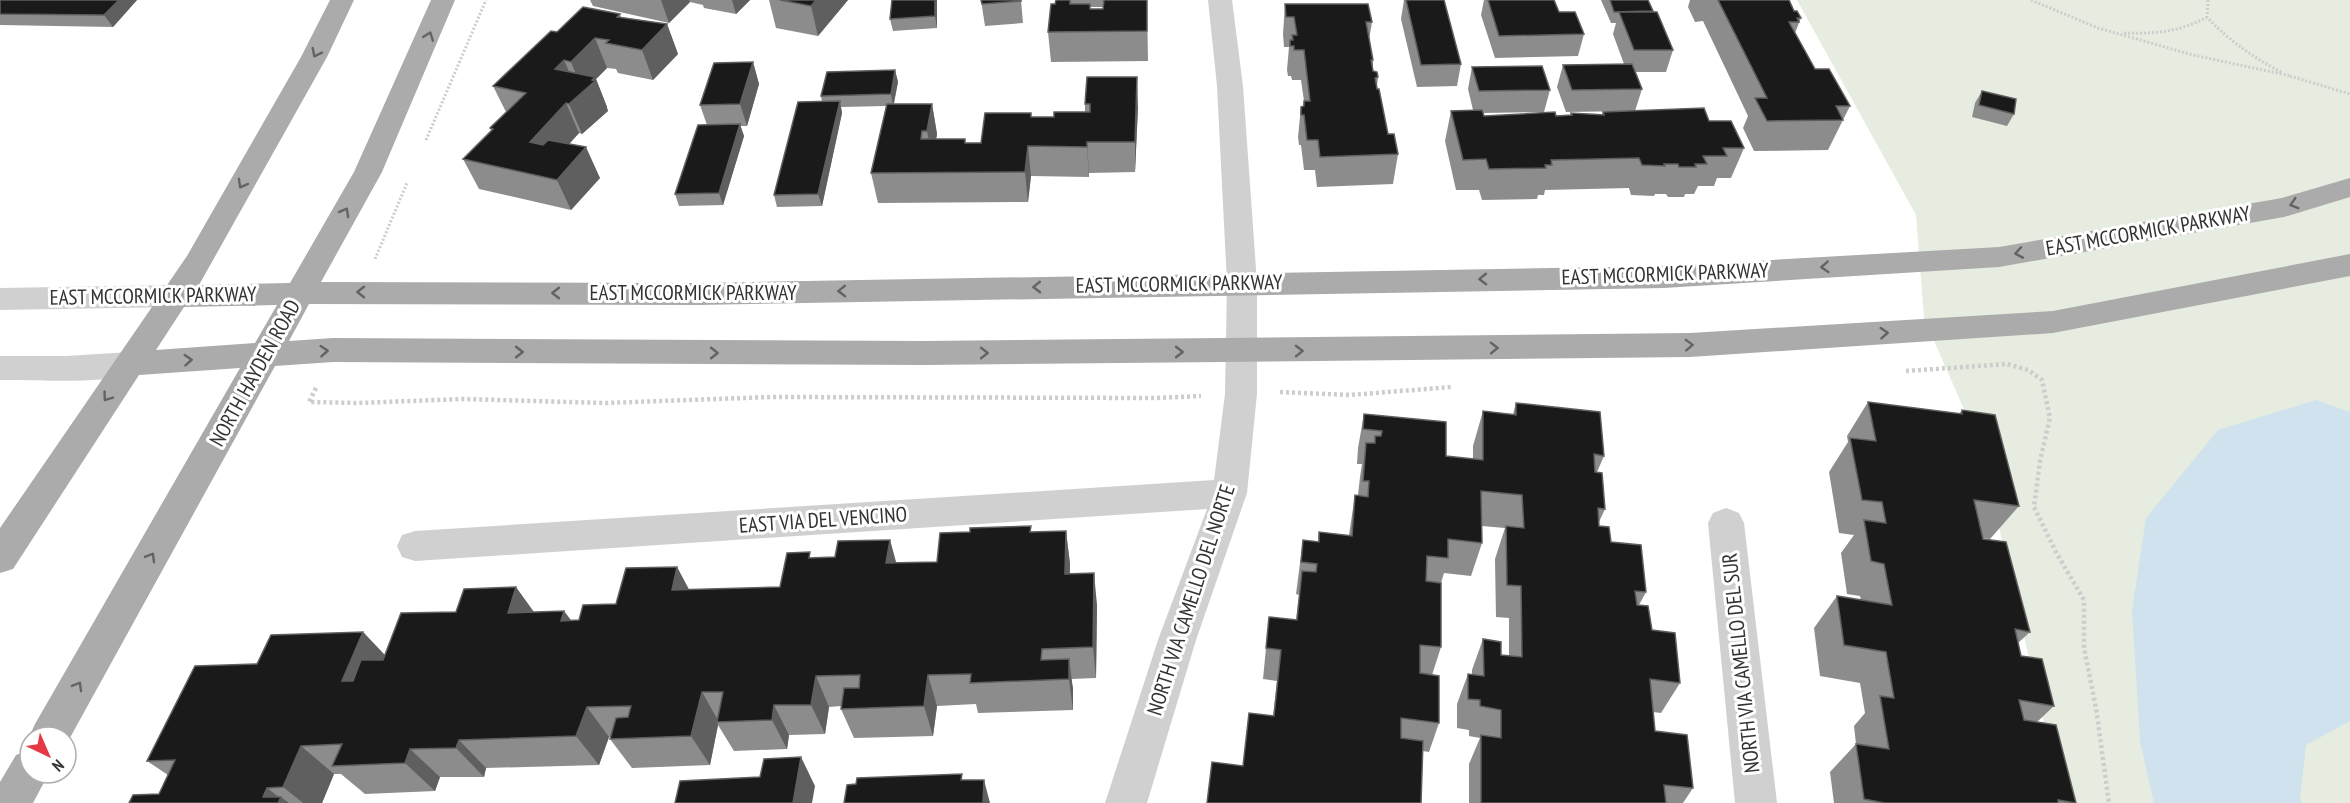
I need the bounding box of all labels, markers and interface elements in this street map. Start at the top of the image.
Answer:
one-way arrow [422,31,434,42]
one-way arrow [312,46,323,57]
one-way arrow [238,178,249,188]
one-way arrow [2289,197,2300,209]
street label: EAST MCCORMICK PARKWAY [2044,199,2253,262]
one-way arrow [338,208,349,218]
one-way arrow [2015,246,2025,259]
street label: EAST MCCORMICK PARKWAY [1561,256,1769,291]
one-way arrow [1821,261,1830,274]
street label: EAST MCCORMICK PARKWAY [1075,268,1283,299]
one-way arrow [1479,273,1488,285]
street label: EAST MCCORMICK PARKWAY [590,279,797,306]
street label: EAST MCCORMICK PARKWAY [49,280,257,311]
one-way arrow [1032,281,1041,293]
one-way arrow [837,285,846,297]
one-way arrow [356,286,365,298]
one-way arrow [551,287,560,299]
street label: NORTH HAYDEN ROAD [203,295,306,451]
one-way arrow [1879,327,1888,340]
one-way arrow [1685,339,1694,352]
one-way arrow [1490,342,1499,354]
one-way arrow [1295,344,1304,357]
one-way arrow [320,345,329,358]
one-way arrow [515,346,524,358]
one-way arrow [1175,346,1184,358]
one-way arrow [710,347,719,359]
one-way arrow [980,347,989,359]
one-way arrow [184,354,193,367]
one-way arrow [103,390,114,401]
street label: NORTH VIA CAMELLO DEL NORTE [1140,481,1241,719]
street label: EAST VIA DEL VENCINO [738,500,908,539]
street label: NORTH VIA CAMELLO DEL SUR [1716,552,1765,774]
one-way arrow [144,553,156,563]
one-way arrow [70,682,82,692]
north arrow [18,725,78,785]
text: N [48,756,68,776]

